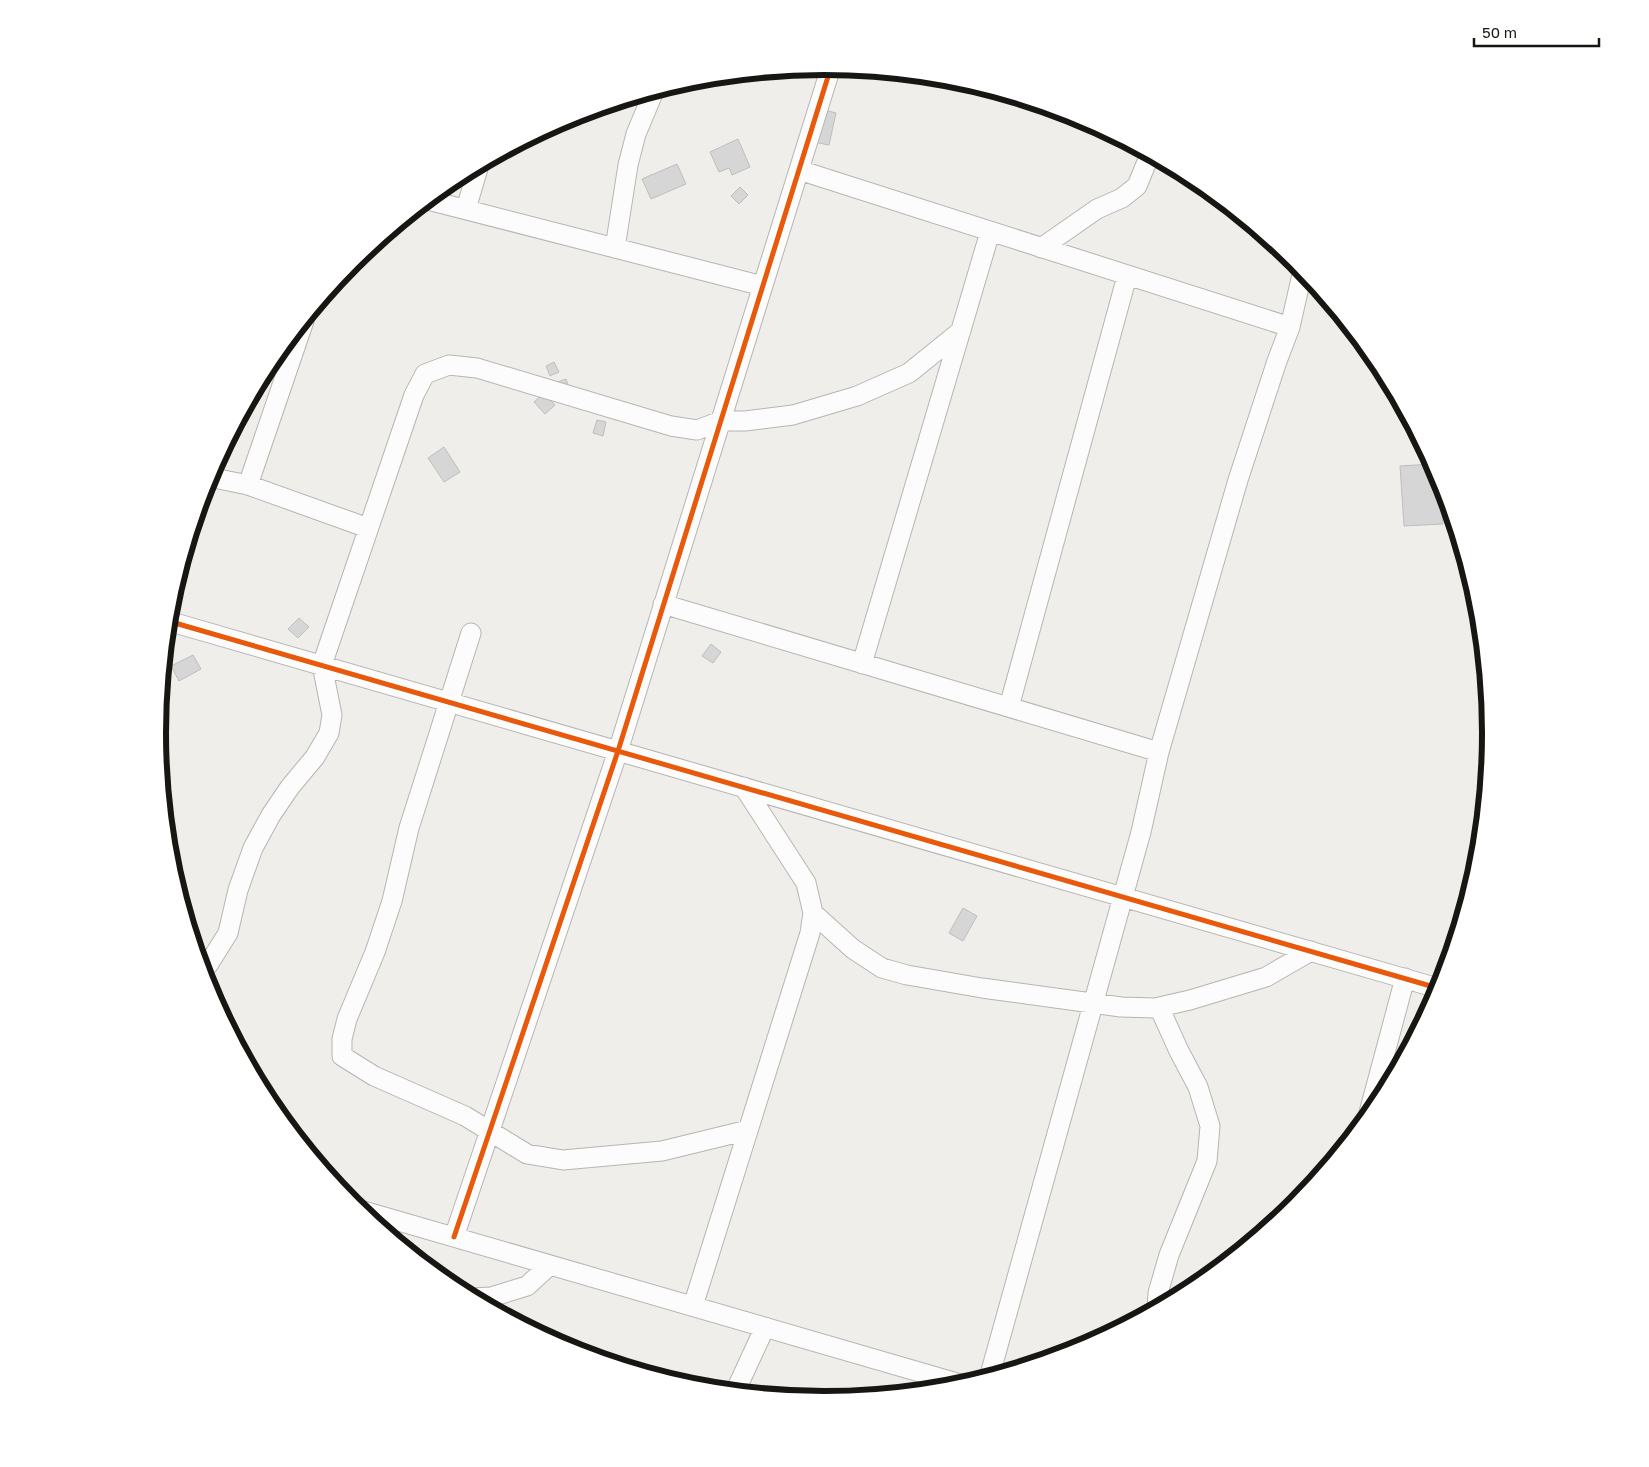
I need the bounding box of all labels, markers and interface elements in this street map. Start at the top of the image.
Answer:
scale bar [1474,15,1599,47]
text: 50 m [1482,23,1517,41]

